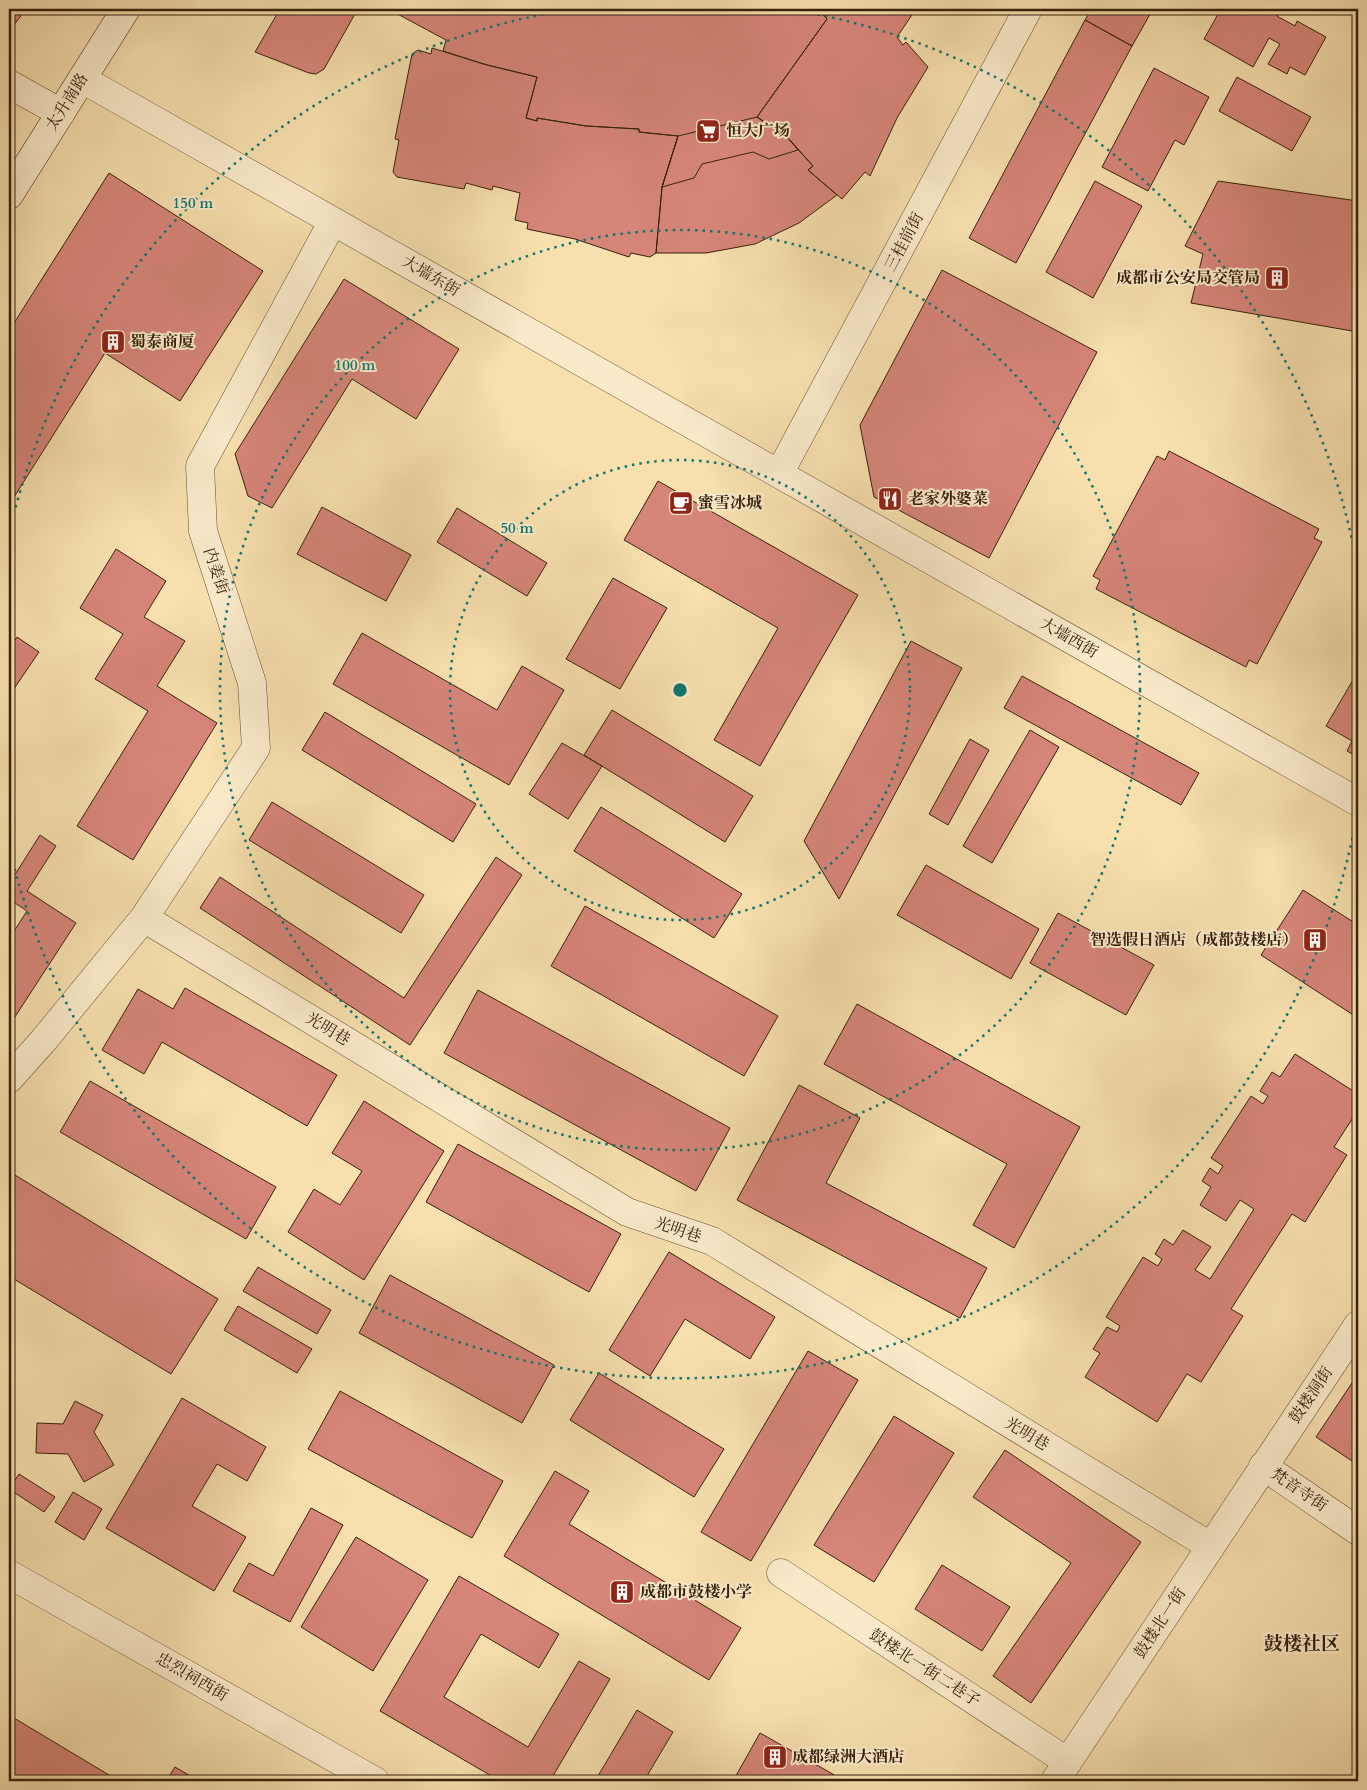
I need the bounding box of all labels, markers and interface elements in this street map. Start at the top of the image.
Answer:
street label: 太升南路 [41,69,93,135]
supermarket icon: 恒大广场 [695,118,721,144]
place label: 恒大广场 [726,120,790,142]
text: 150 m [173,193,214,213]
street label: 三桂前街 [879,209,929,275]
street label: 大墙东街 [398,250,464,302]
building icon: 成都市公安局交管局 [1264,265,1290,291]
place label: 成都市公安局交管局 [1116,267,1260,289]
building icon: 蜀泰商厦 [100,329,126,355]
place label: 蜀泰商厦 [130,331,194,353]
text: 100 m [335,355,376,375]
restaurant icon: 老家外婆菜 [877,486,903,512]
place label: 老家外婆菜 [908,488,988,510]
cafe icon: 蜜雪冰城 [668,490,694,516]
place label: 蜜雪冰城 [698,492,762,514]
text: 50 m [500,518,534,538]
street label: 内姜街 [198,545,234,597]
street label: 大墙西街 [1036,612,1102,664]
centre of rings [671,681,689,699]
building icon: 智选假日酒店（成都鼓楼店） [1302,927,1328,953]
place label: 智选假日酒店（成都鼓楼店） [1090,929,1298,951]
street label: 光明巷 [302,1007,354,1051]
street label: 光明巷 [652,1212,704,1248]
street label: 鼓楼洞街 [1284,1362,1338,1428]
street label: 光明巷 [1001,1412,1053,1456]
street label: 梵音寺街 [1266,1463,1332,1517]
building icon: 成都市鼓楼小学 [609,1579,635,1605]
place label: 成都市鼓楼小学 [640,1581,752,1603]
street label: 鼓楼北一街 [1129,1583,1191,1663]
street label: 鼓楼北一街二巷子 [865,1624,985,1712]
district label: 鼓楼社区 [1264,1631,1340,1657]
street label: 忠烈祠西街 [152,1647,232,1707]
building icon: 成都绿洲大酒店 [762,1744,788,1770]
place label: 成都绿洲大酒店 [792,1746,904,1768]

